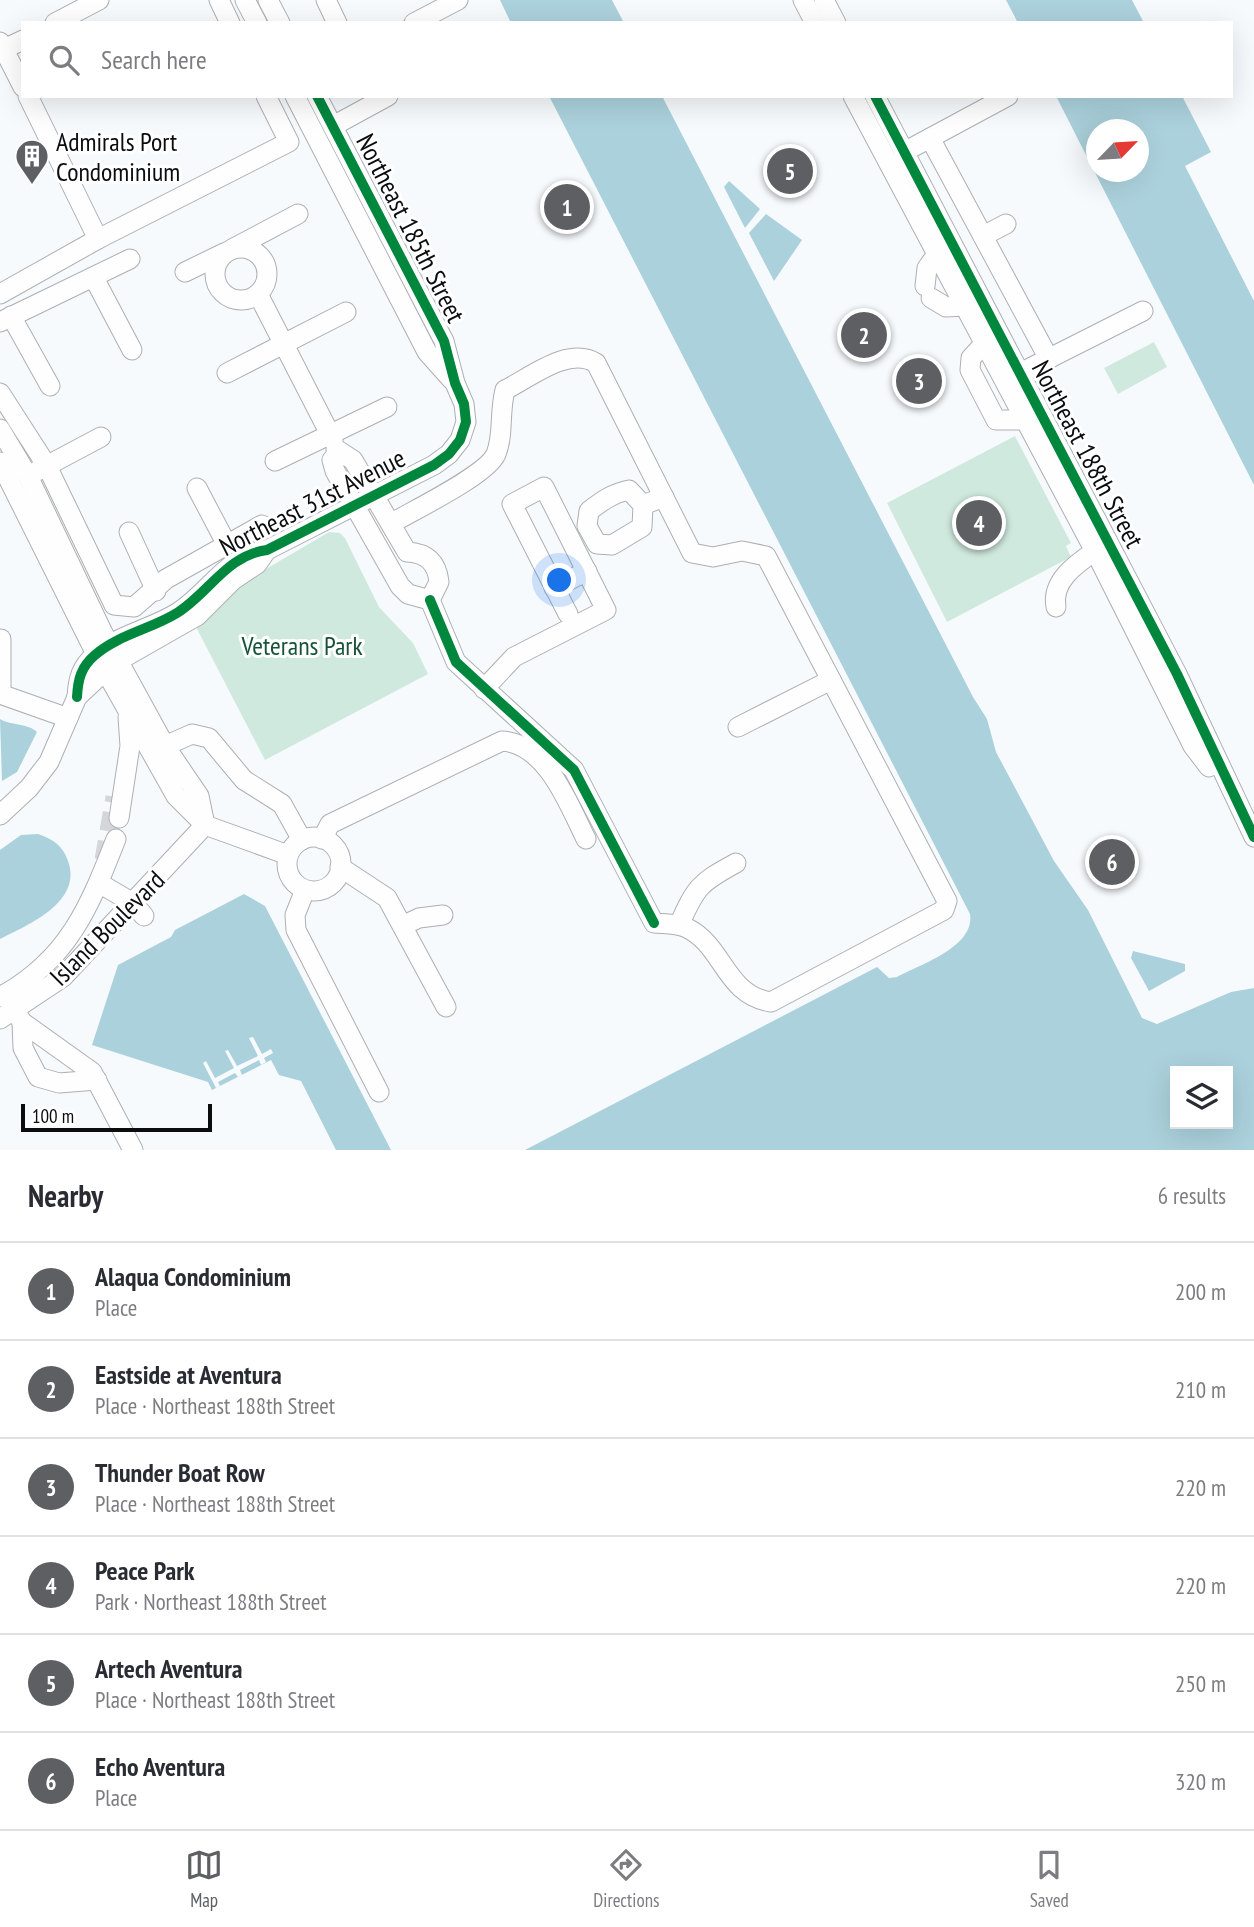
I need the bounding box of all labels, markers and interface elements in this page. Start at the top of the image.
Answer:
search box [21,21,1233,98]
icon: search [45,41,83,79]
text: Search here [101,43,207,76]
north arrow [1086,119,1149,182]
place label: Admirals Port Condominium [56,125,180,188]
street label: Northeast 185th Street [349,128,473,328]
building icon: Admirals Port Condominium [13,137,51,186]
pin: 5 [767,145,813,197]
pin: 1 [544,181,590,233]
pin: 2 [841,309,887,361]
pin: 3 [896,355,942,407]
street label: Northeast 188th Street [1025,355,1151,553]
street label: Northeast 31st Avenue [214,441,410,563]
pin: 4 [956,497,1002,549]
your location [542,563,576,597]
park label: Veterans Park [240,629,363,662]
pin: 6 [1089,836,1135,888]
street label: Island Boulevard [42,863,172,993]
map controls [1170,1066,1233,1129]
button: layers [1170,1066,1233,1129]
scale bar [21,1101,212,1133]
text: 100 m [32,1104,74,1128]
text: Nearby [28,1176,103,1215]
text: 6 results [1158,1181,1226,1210]
text: Alaqua Condominium [95,1260,291,1293]
text: 1 [46,1277,57,1306]
text: 200 m [1175,1277,1226,1306]
text: Place [95,1293,137,1322]
text: Eastside at Aventura [95,1358,282,1391]
text: 2 [46,1375,57,1404]
text: 210 m [1175,1375,1226,1404]
text: Place · Northeast 188th Street [95,1391,335,1420]
text: Thunder Boat Row [95,1456,265,1489]
text: 3 [46,1473,57,1502]
text: 220 m [1175,1473,1226,1502]
text: Place · Northeast 188th Street [95,1489,335,1518]
text: Peace Park [95,1554,195,1587]
text: 4 [46,1571,57,1600]
text: 220 m [1175,1571,1226,1600]
text: Park · Northeast 188th Street [95,1587,327,1616]
text: Artech Aventura [95,1652,243,1685]
text: 5 [46,1669,57,1698]
text: 250 m [1175,1669,1226,1698]
text: Place · Northeast 188th Street [95,1685,335,1714]
text: Echo Aventura [95,1750,225,1783]
text: 6 [46,1767,57,1796]
text: 320 m [1175,1767,1226,1796]
text: Place [95,1783,137,1812]
tab: Map [185,1846,223,1912]
tab: Directions [593,1846,659,1912]
tab: Saved [1030,1846,1069,1912]

